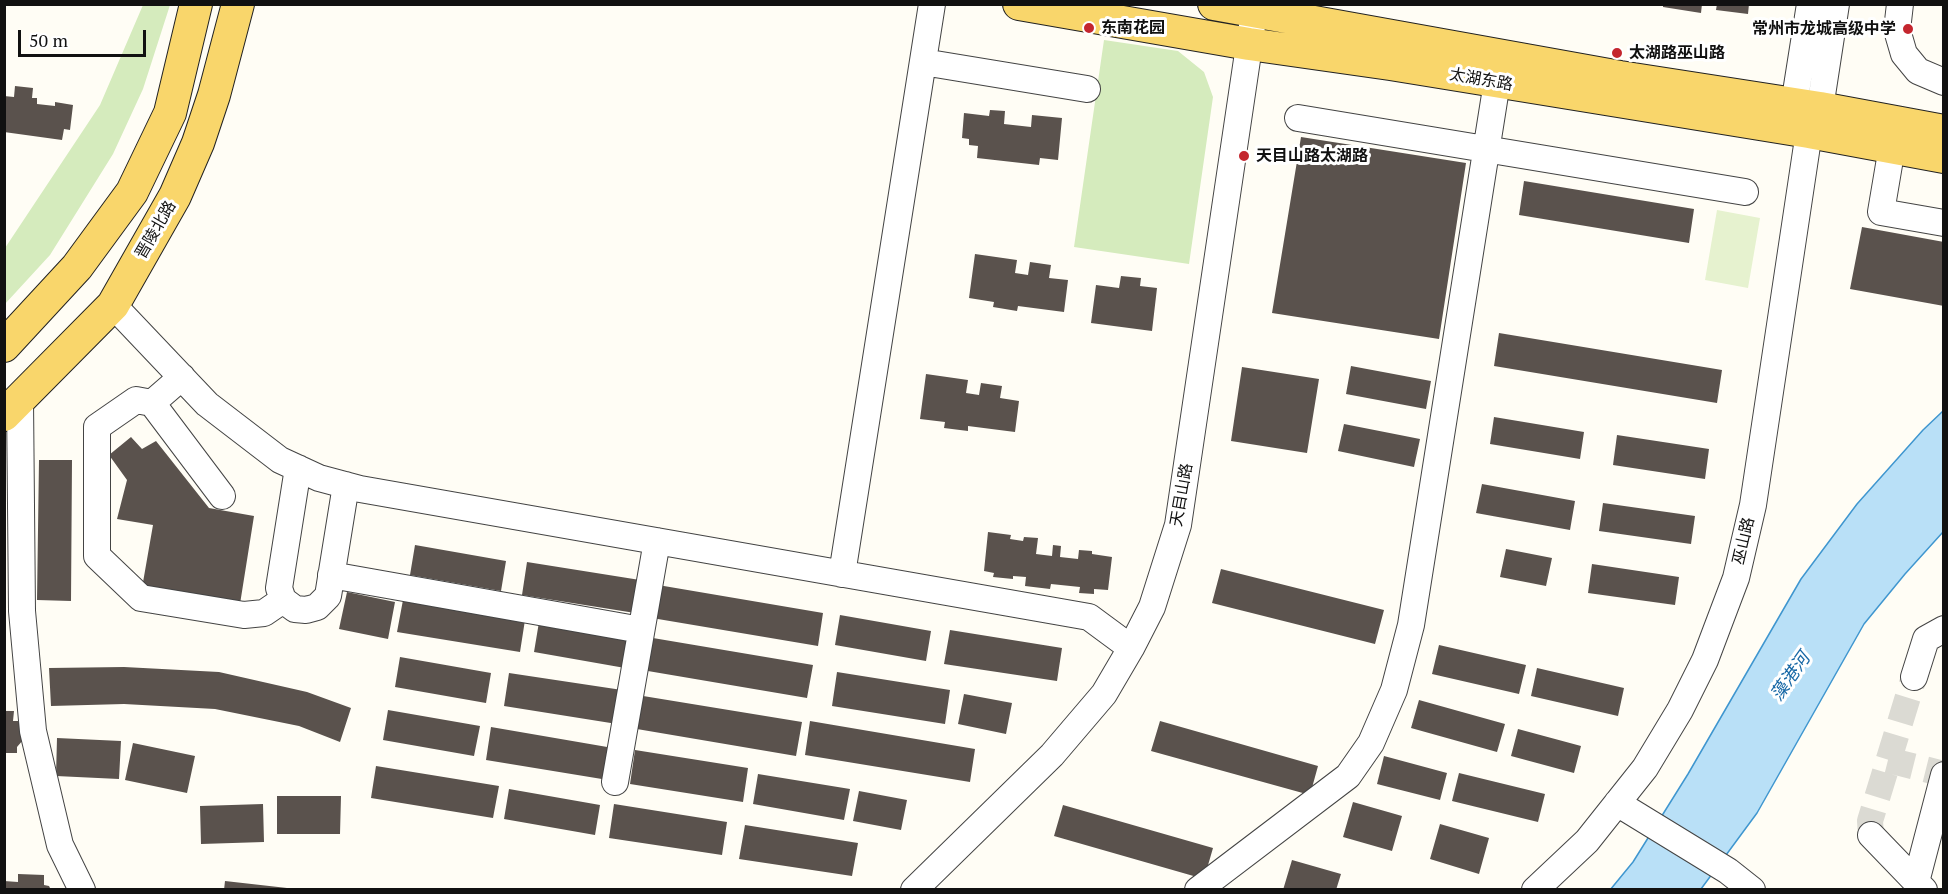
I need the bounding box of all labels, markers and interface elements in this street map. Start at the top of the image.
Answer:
scale bar [21,18,148,56]
place label: 东南花园 [1101,18,1165,38]
place label: 常州市龙城高级中学 [1752,19,1896,39]
marker: 东南花园 [1082,21,1096,35]
marker: 常州市龙城高级中学 [1901,22,1915,36]
text: 50 m [29,28,68,52]
place label: 太湖路巫山路 [1629,43,1725,63]
marker: 太湖路巫山路 [1610,46,1624,60]
street label: 太湖东路 [1448,65,1514,95]
place label: 天目山路太湖路 [1256,146,1368,166]
marker: 天目山路太湖路 [1237,149,1251,163]
street label: 晋陵北路 [132,197,180,263]
street label: 天目山路 [1167,462,1197,528]
street label: 巫山路 [1729,515,1759,567]
water label: 藻港河 [1767,649,1815,705]

